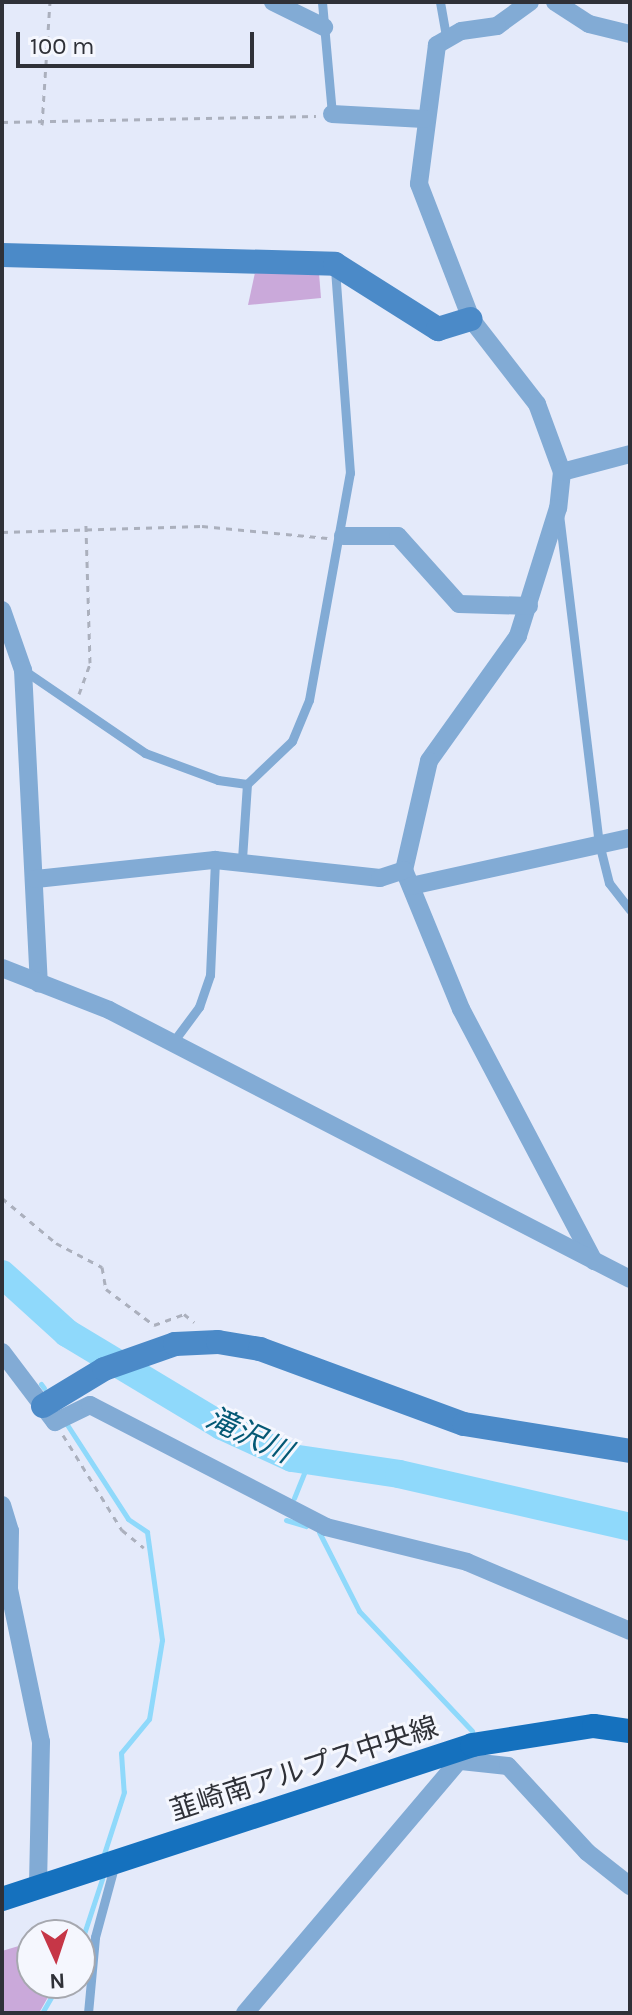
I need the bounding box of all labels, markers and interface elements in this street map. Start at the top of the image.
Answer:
scale bar [20,16,258,66]
text: 100 m [30,32,95,60]
water label: 滝沢川 [201,1400,297,1470]
street label: 韮崎南アルプス中央線 [166,1710,442,1828]
north arrow [16,1919,96,1999]
text: N [49,1968,66,1994]

